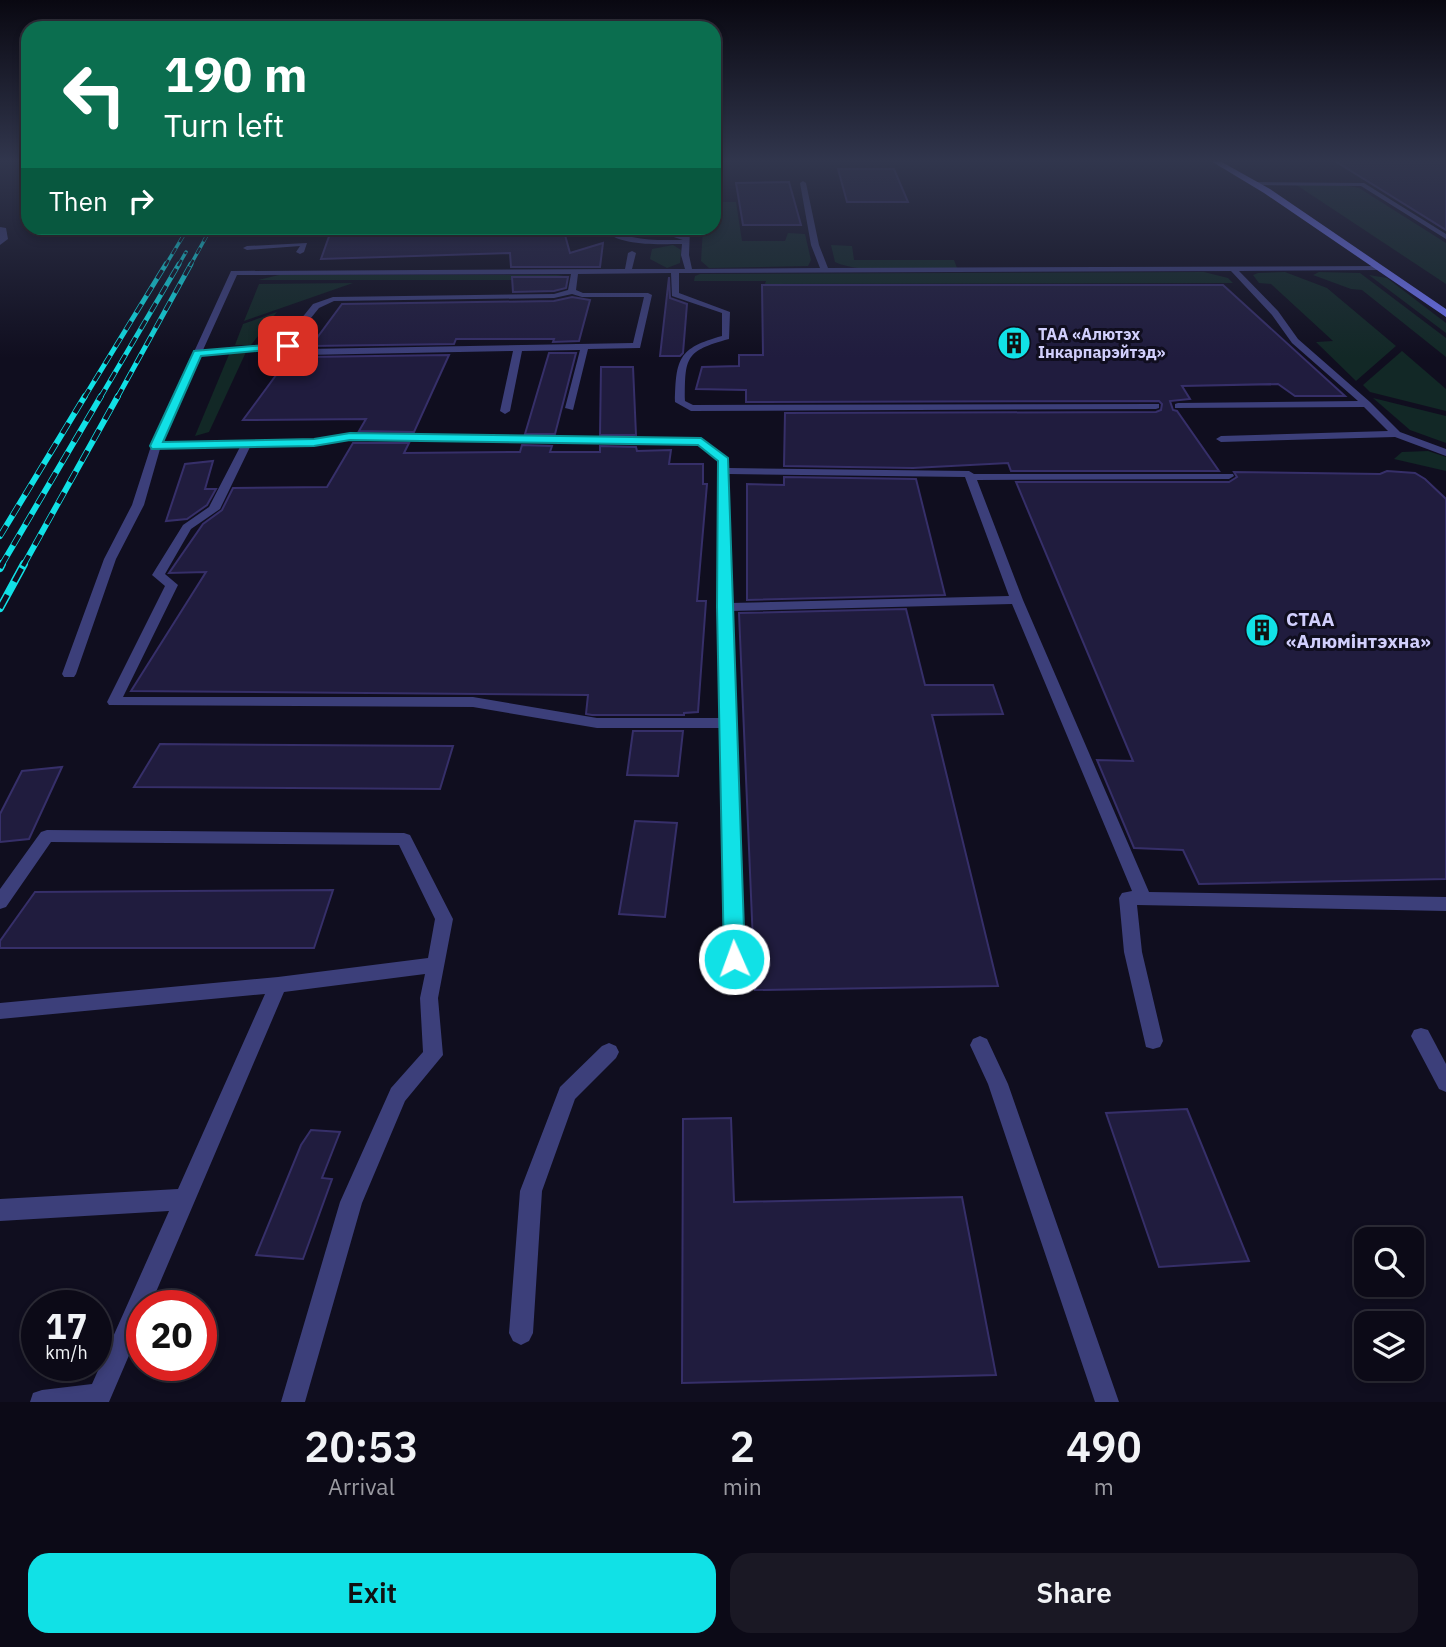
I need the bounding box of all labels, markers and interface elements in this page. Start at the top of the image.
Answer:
text: 190 m [164,42,308,105]
icon: left [49,49,140,140]
text: Turn left [164,104,284,146]
icon: right [122,182,160,220]
text: Then [49,184,108,218]
pin [258,316,318,376]
building icon: ТАА «Алютэх Інкарпарэйтэд» [995,324,1033,362]
place label: ТАА «Алютэх Інкарпарэйтэд» [1038,324,1166,362]
icon: arrive [269,327,307,365]
place label: СТАА «Алюмінтэхна» [1286,607,1431,653]
building icon: СТАА «Алюмінтэхна» [1243,611,1281,649]
position arrow [697,922,771,996]
map controls [1354,1227,1424,1381]
button: search [1354,1227,1424,1297]
speed limit sign: 20 [126,1290,217,1381]
text: 17 [45,1303,88,1349]
button: layers [1354,1311,1424,1381]
text: km/h [45,1341,88,1364]
text: 20:53 [304,1419,419,1474]
text: 2 [730,1419,755,1474]
text: 490 [1066,1419,1142,1474]
text: Arrival [328,1471,395,1501]
text: min [723,1471,762,1501]
text: m [1094,1471,1114,1501]
button: Exit [28,1553,716,1633]
button: Share [730,1553,1418,1633]

